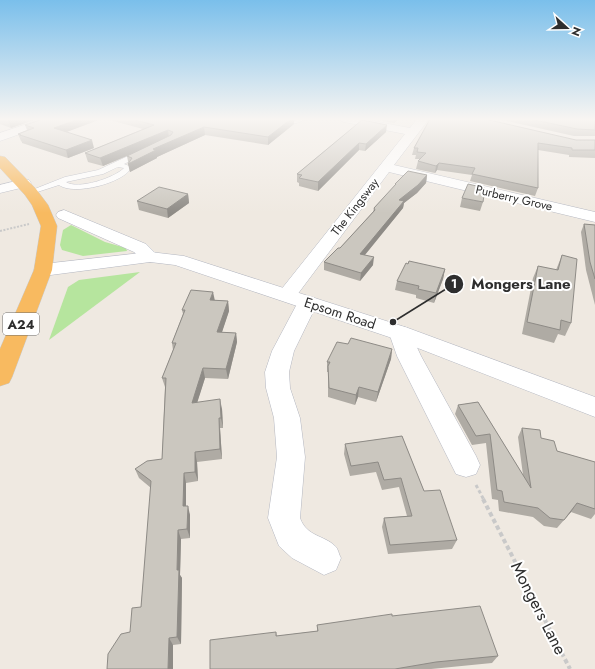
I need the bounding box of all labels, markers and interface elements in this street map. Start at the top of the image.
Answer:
north arrow [547,8,587,48]
text: N [567,25,585,39]
street label: The Kingsway [327,174,384,240]
street label: Purberry Grove [474,180,554,216]
callout: Mongers Lane [444,270,579,297]
text: Mongers Lane [471,273,571,295]
text: 1 [451,275,457,293]
street label: Epsom Road [302,292,378,334]
road number: A24 [3,313,39,335]
street label: Mongers Lane [505,557,573,659]

